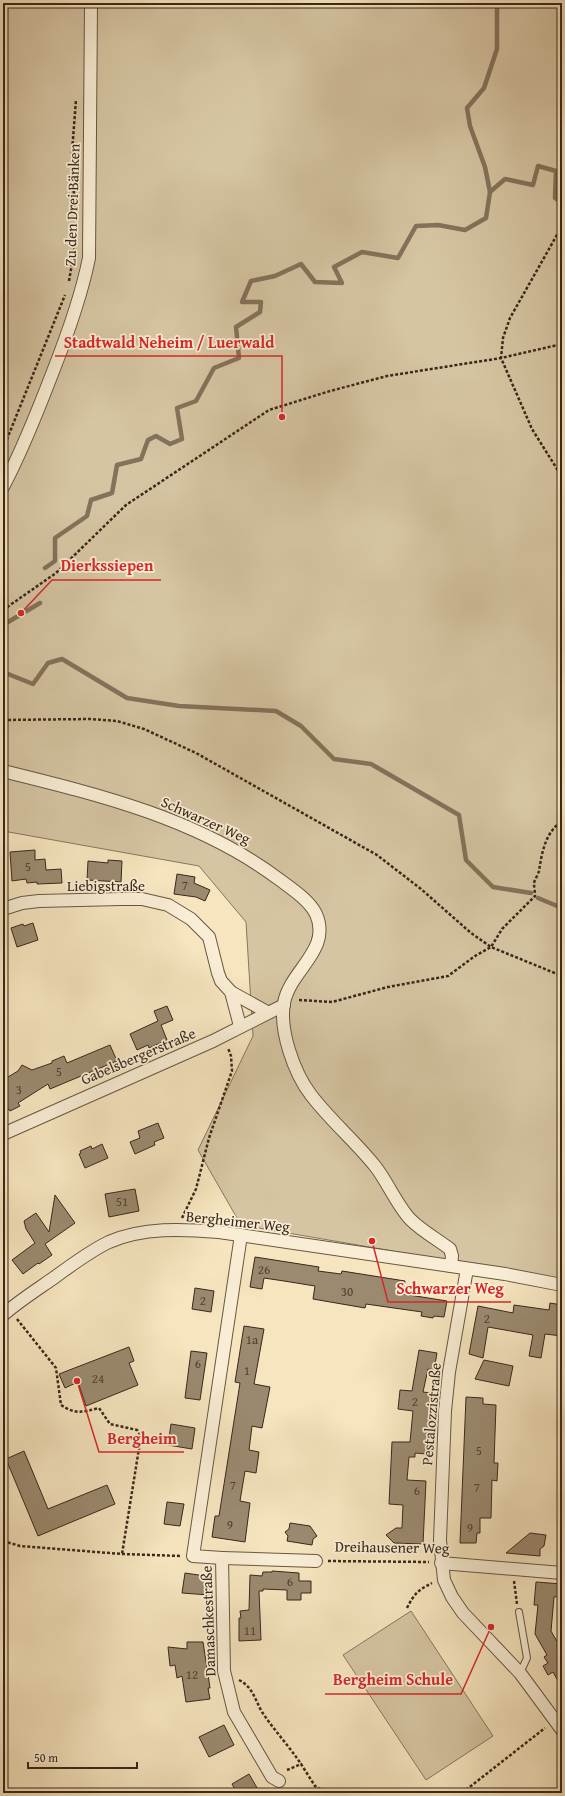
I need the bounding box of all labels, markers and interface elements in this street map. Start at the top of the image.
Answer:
street label: Zu den Drei Bänken [59,143,85,267]
callout: Stadtwald Neheim / Luerwald [55,328,282,356]
text: Stadtwald Neheim / Luerwald [64,330,275,354]
callout: Dierkssiepen [52,552,161,580]
text: Dierkssiepen [61,553,154,577]
street label: Schwarzer Weg [158,791,254,849]
house number: 5 [25,857,31,876]
street label: Liebigstraße [67,875,145,896]
house number: 7 [182,876,188,895]
street label: Gabelsbergerstraße [77,1022,199,1090]
house number: 5 [56,1062,62,1081]
house number: 3 [16,1080,22,1099]
house number: 51 [116,1192,128,1211]
street label: Bergheimer Weg [185,1205,291,1237]
house number: 26 [258,1260,270,1279]
callout: Schwarzer Weg [388,1274,511,1302]
text: Schwarzer Weg [396,1276,504,1300]
house number: 30 [341,1282,353,1301]
house number: 2 [200,1291,206,1310]
house number: 2 [484,1309,490,1328]
house number: 1a [246,1330,259,1349]
house number: 6 [195,1354,201,1373]
house number: 1 [244,1361,250,1380]
street label: Pestalozzistraße [416,1362,446,1466]
house number: 24 [92,1369,104,1388]
house number: 2 [412,1392,418,1411]
callout: Bergheim [99,1424,184,1452]
text: Bergheim [107,1426,177,1450]
house number: 5 [476,1441,482,1460]
house number: 7 [230,1476,236,1495]
house number: 7 [474,1478,480,1497]
house number: 6 [414,1481,420,1500]
house number: 9 [227,1515,233,1534]
house number: 9 [467,1518,473,1537]
street label: Dreihausener Weg [335,1536,450,1559]
street label: Damaschkestraße [196,1565,220,1677]
house number: 6 [287,1572,293,1591]
house number: 11 [244,1621,256,1640]
house number: 12 [186,1665,198,1684]
callout: Bergheim Schule [325,1666,461,1694]
text: Bergheim Schule [333,1667,453,1691]
scale bar [28,1744,137,1770]
text: 50 m [34,1749,58,1766]

